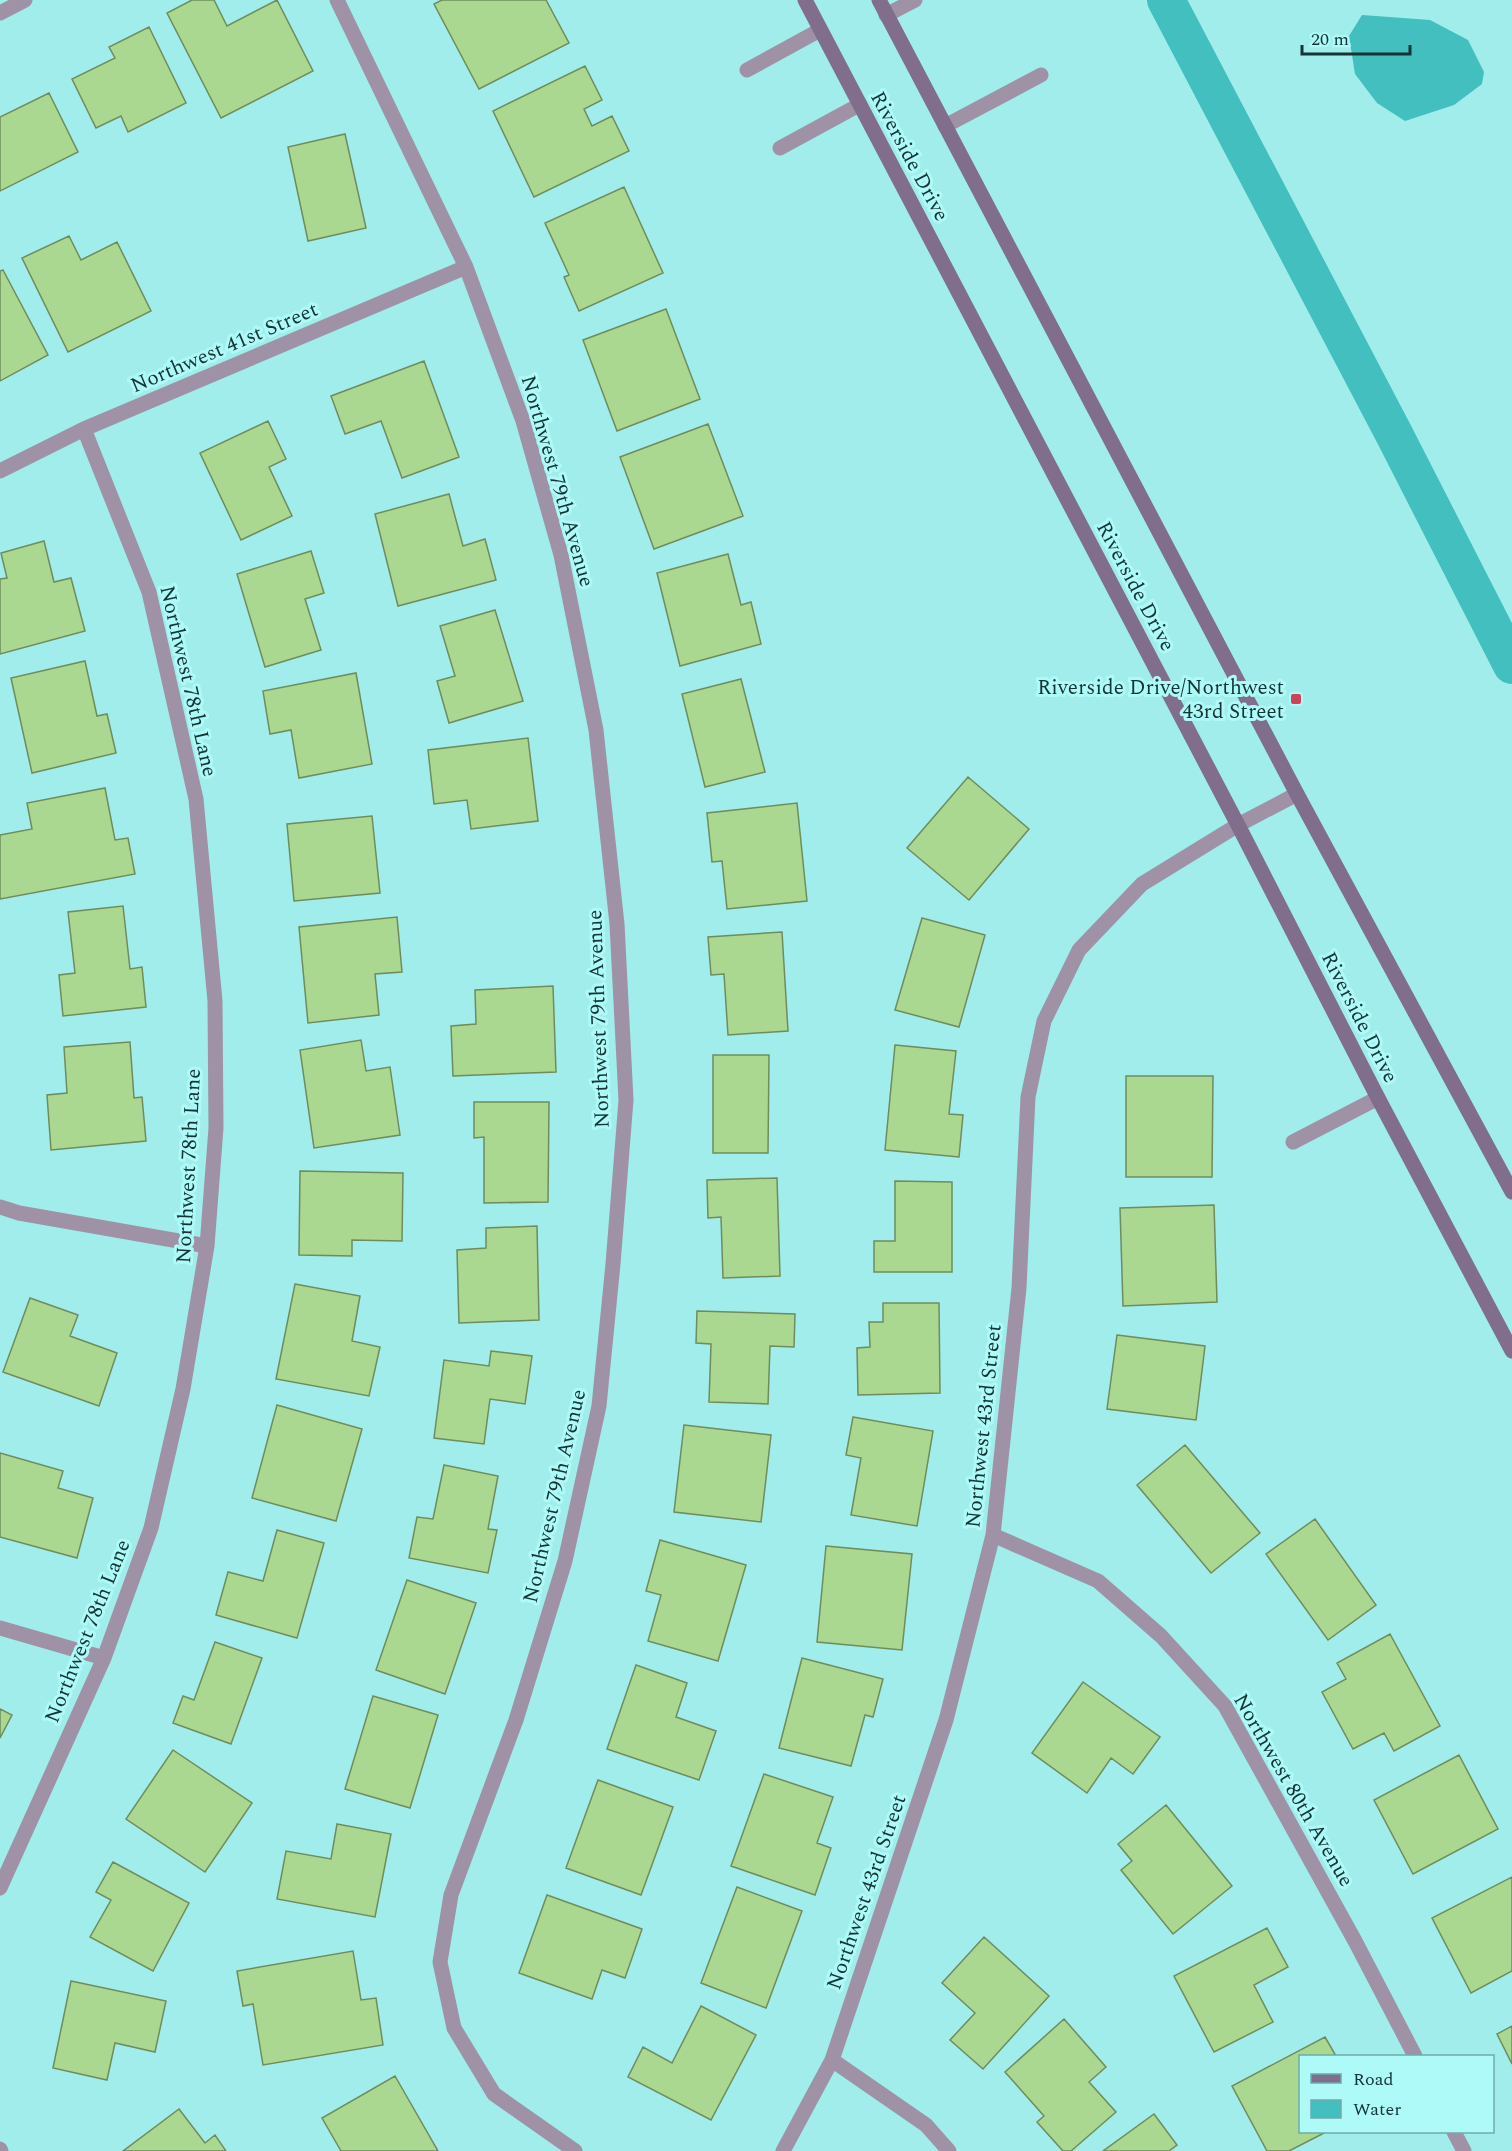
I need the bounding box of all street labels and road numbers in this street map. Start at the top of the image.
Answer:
street label: Riverside Drive [861,86,957,227]
street label: Northwest 41st Street [126,294,323,402]
street label: Northwest 79th Avenue [512,372,603,591]
street label: Riverside Drive [1087,516,1183,657]
street label: Northwest 78th Lane [150,582,226,780]
street label: Northwest 79th Avenue [579,909,619,1129]
street label: Riverside Drive [1312,946,1406,1089]
street label: Northwest 78th Lane [168,1068,210,1264]
street label: Northwest 43rd Street [957,1323,1011,1530]
street label: Northwest 79th Avenue [515,1386,595,1606]
street label: Northwest 78th Lane [37,1535,139,1728]
street label: Northwest 80th Avenue [1225,1688,1362,1893]
street label: Northwest 43rd Street [818,1790,915,1994]

